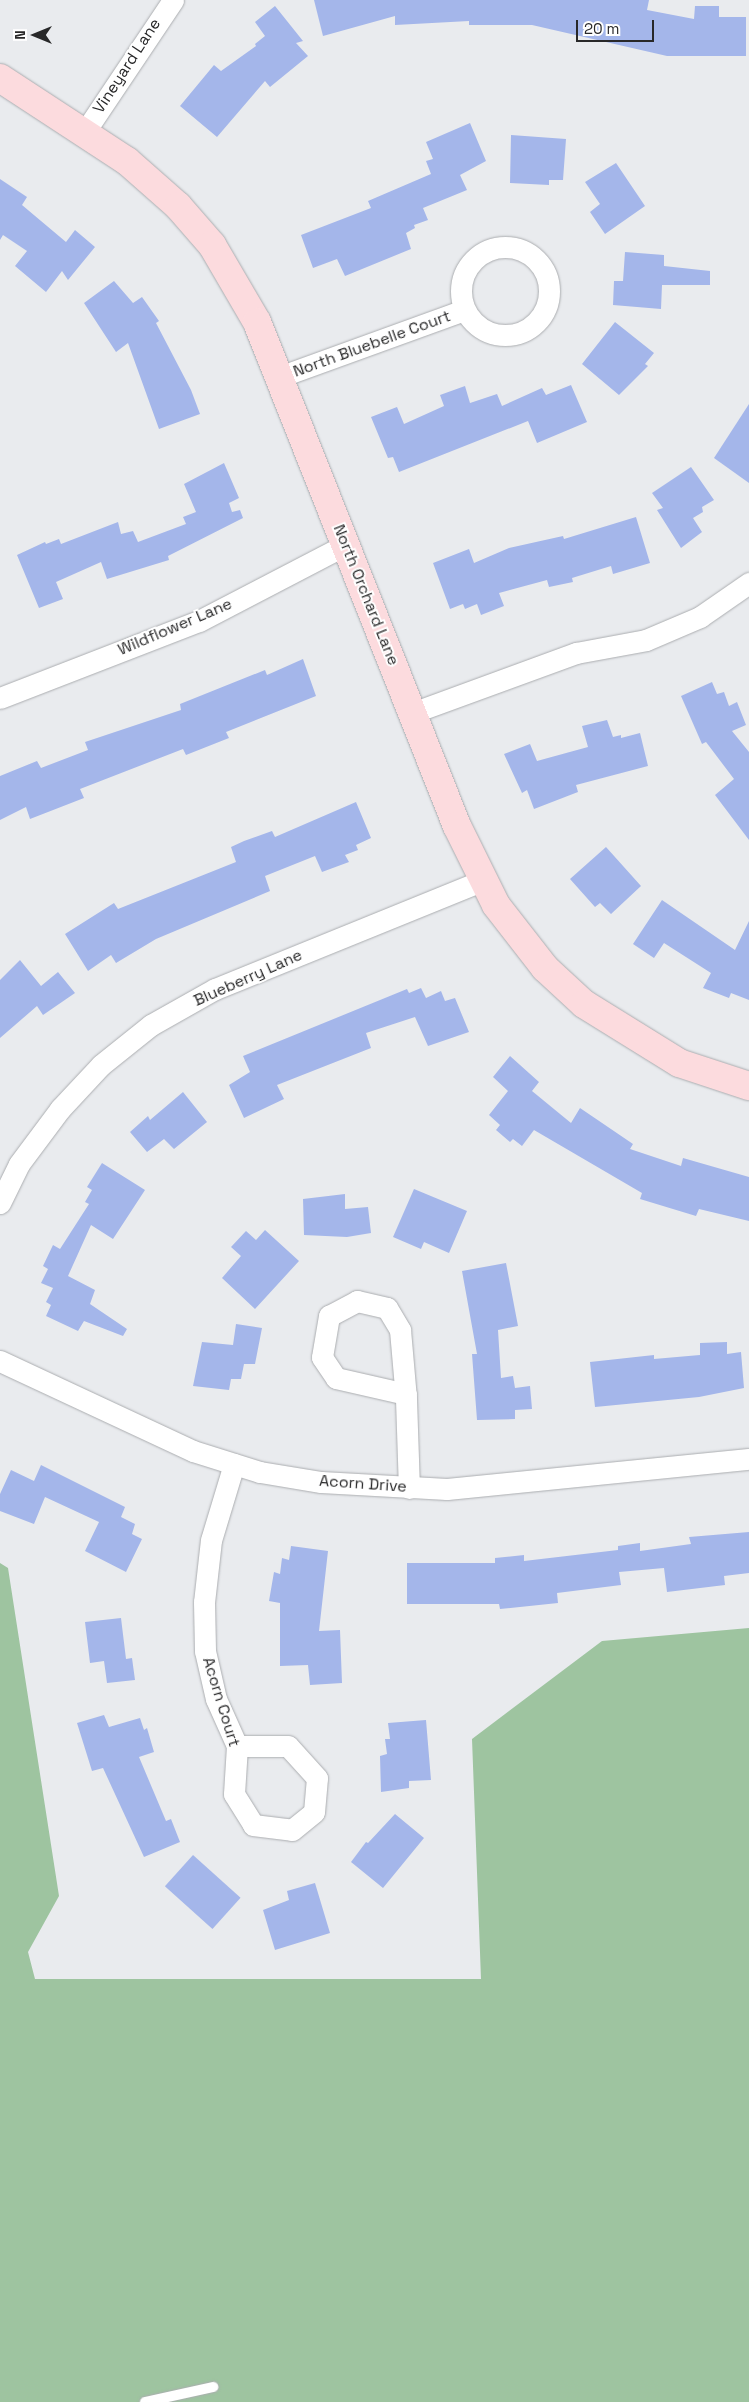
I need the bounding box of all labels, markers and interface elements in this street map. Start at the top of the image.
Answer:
north arrow [10,10,60,60]
scale bar [579,10,656,42]
street label: Vineyard Lane [89,15,165,117]
text: 20 m [584,19,619,38]
text: N [11,30,29,40]
street label: North Bluebelle Court [291,307,453,381]
street label: North Orchard Lane [329,522,403,668]
street label: Wildflower Lane [115,594,235,660]
street label: Blueberry Lane [191,945,305,1011]
street label: Acorn Drive [319,1471,407,1497]
street label: Acorn Court [198,1655,244,1749]

